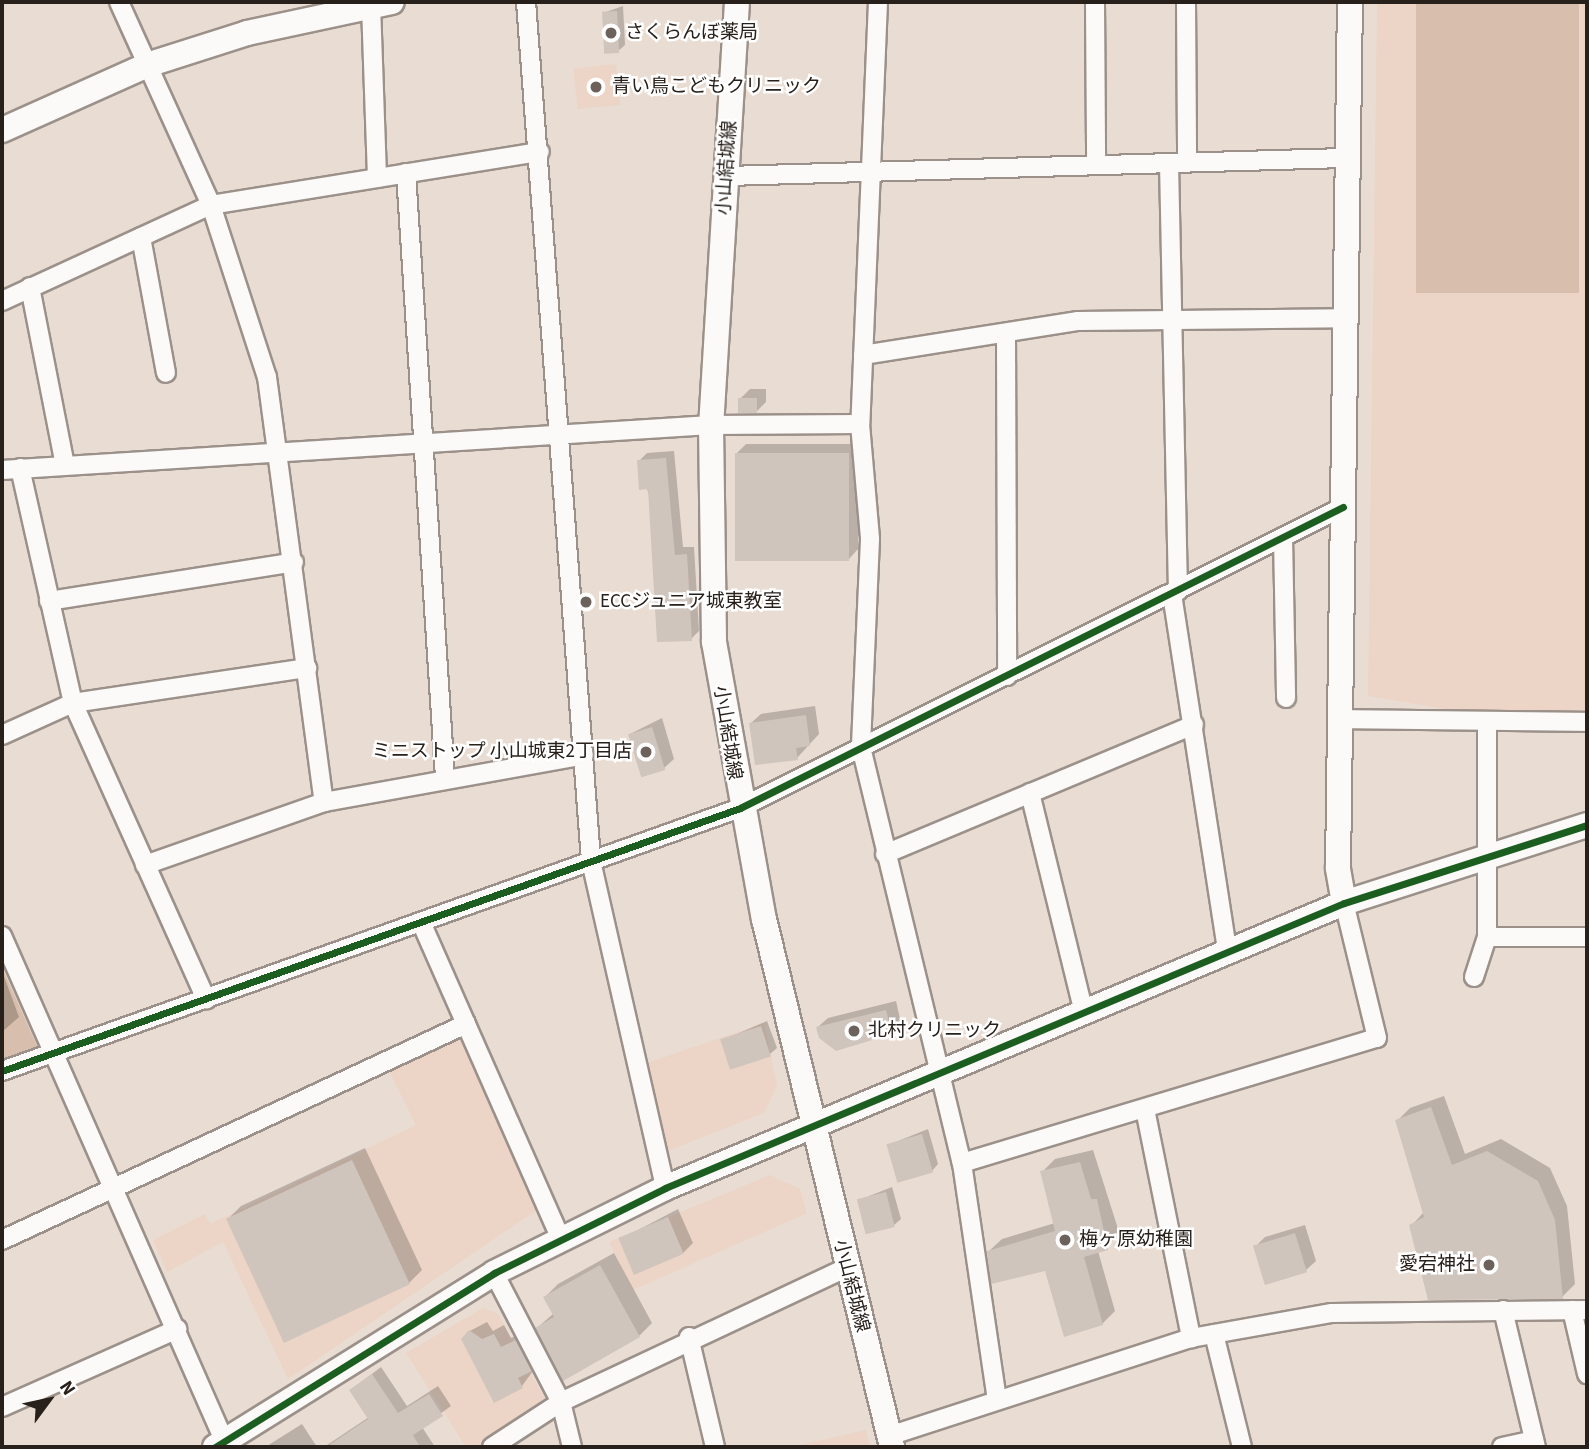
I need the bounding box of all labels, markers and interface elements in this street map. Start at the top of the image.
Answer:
place label: さくらんぼ薬局 [625,22,758,44]
marker: さくらんぼ薬局 [603,25,619,41]
place label: 青い鳥こどもクリニック [612,76,821,98]
marker: 青い鳥こどもクリニック [586,77,606,97]
street label: 小山結城線 [712,120,742,216]
place label: ECCジュニア城東教室 [600,591,783,613]
marker: ECCジュニア城東教室 [578,594,594,610]
street label: 小山結城線 [708,684,746,782]
place label: ミニストップ 小山城東2丁目店 [372,741,632,763]
marker: ミニストップ 小山城東2丁目店 [638,744,654,760]
place label: 北村クリニック [868,1020,1001,1042]
marker: 北村クリニック [846,1023,862,1039]
place label: 梅ヶ原幼稚園 [1079,1229,1193,1251]
marker: 梅ヶ原幼稚園 [1057,1232,1073,1248]
street label: 小山結城線 [828,1237,874,1335]
place label: 愛宕神社 [1399,1254,1475,1276]
marker: 愛宕神社 [1481,1257,1497,1273]
north arrow [14,1365,84,1435]
text: N [52,1376,82,1401]

